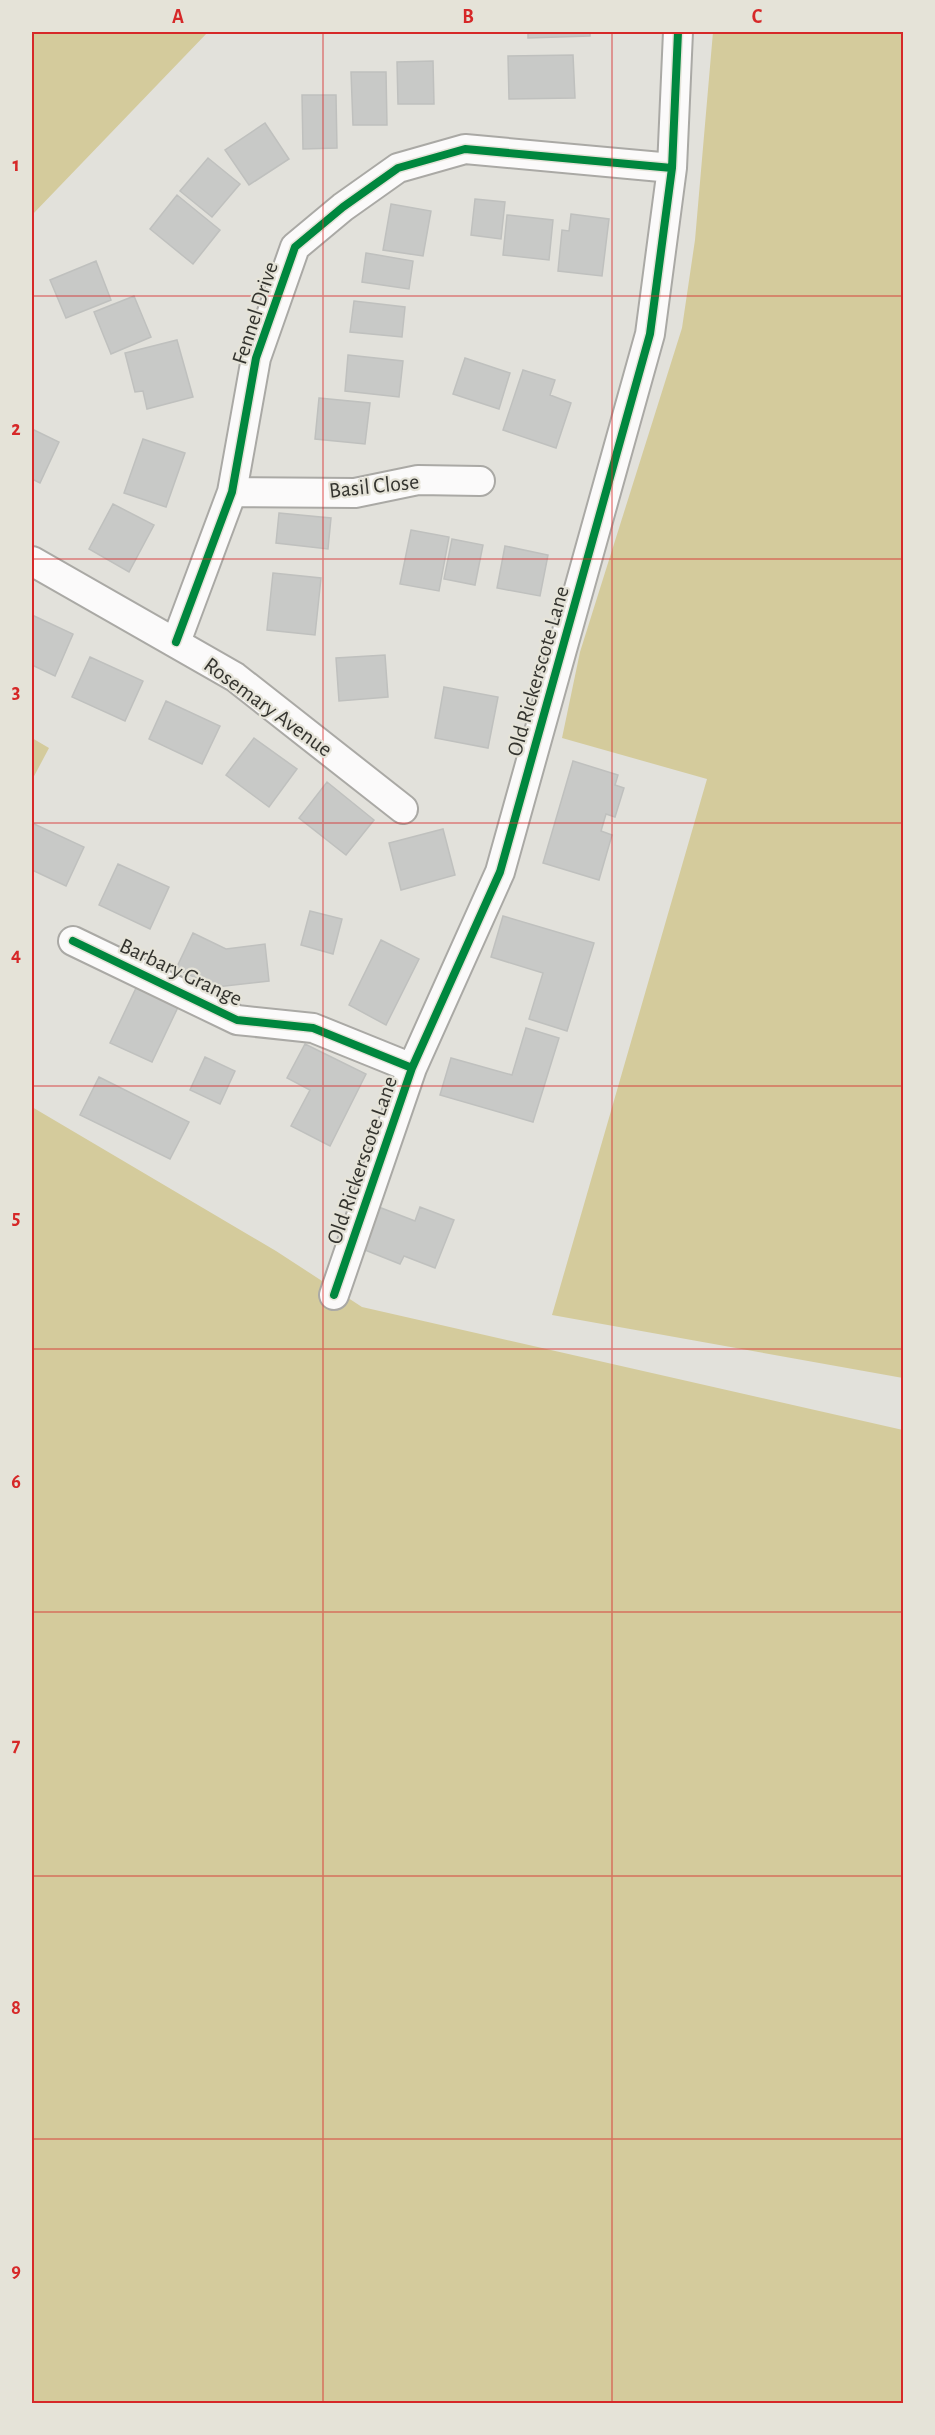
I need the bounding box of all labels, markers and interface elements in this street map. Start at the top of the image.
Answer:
text: A [172,7,184,27]
text: B [462,7,474,27]
text: C [752,7,763,27]
text: 1 [12,155,20,175]
street label: Fennel Drive [228,259,282,367]
text: 2 [11,419,21,439]
street label: Basil Close [328,470,420,502]
street label: Old Rickerscote Lane [503,583,573,759]
street label: Rosemary Avenue [200,653,336,761]
text: 3 [12,682,20,702]
street label: Barbary Grange [116,934,246,1010]
text: 4 [11,945,21,965]
street label: Old Rickerscote Lane [323,1073,401,1247]
text: 5 [12,1208,20,1228]
text: 6 [11,1472,21,1492]
text: 7 [12,1735,21,1755]
text: 8 [11,1998,21,2018]
text: 9 [11,2261,21,2281]

